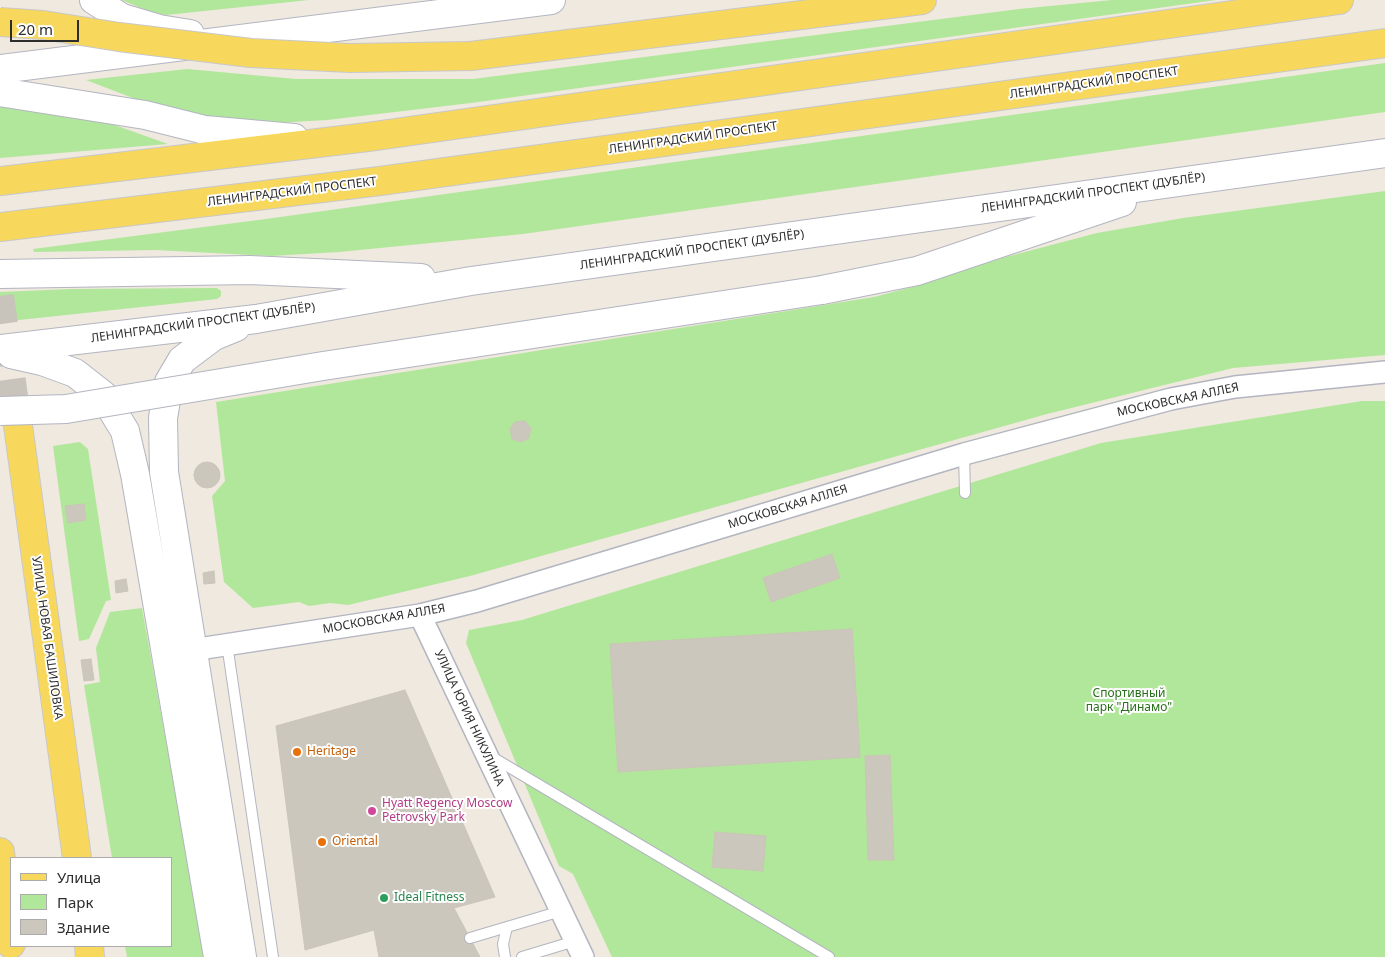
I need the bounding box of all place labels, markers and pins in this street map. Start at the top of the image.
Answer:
place label: Heritage [307,745,356,759]
marker: Heritage [291,746,303,758]
place label: Hyatt Regency Moscow Petrovsky Park [382,797,512,825]
marker: Hyatt Regency Moscow Petrovsky Park [366,805,378,817]
place label: Oriental [332,835,378,849]
marker: Oriental [316,836,328,848]
place label: Ideal Fitness [394,891,464,905]
marker: Ideal Fitness [378,892,390,904]

